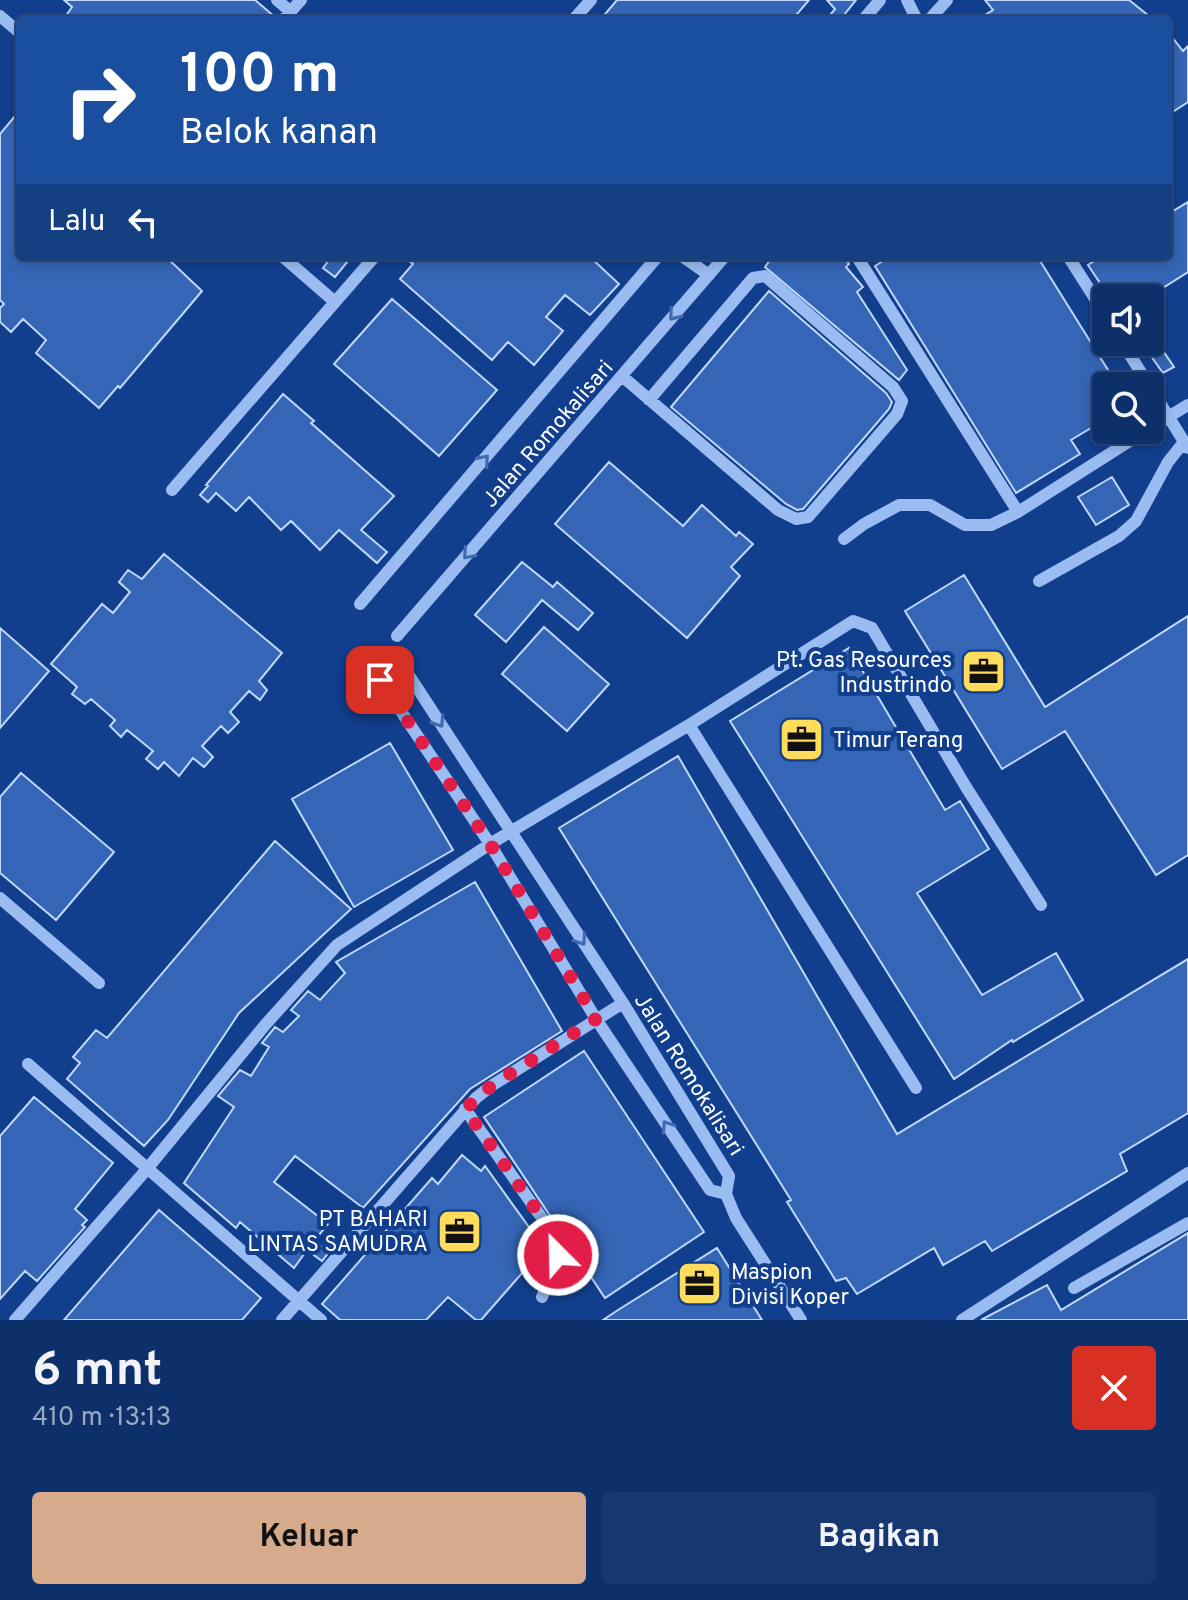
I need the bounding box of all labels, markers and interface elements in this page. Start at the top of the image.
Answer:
text: 100 m [180,42,339,112]
icon: right [48,48,152,152]
text: Belok kanan [180,111,378,157]
icon: left [121,200,165,244]
text: Lalu [48,204,105,241]
map controls [1092,284,1164,444]
button: sound [1092,284,1164,356]
one-way arrow [669,306,684,321]
street label: Jalan Romokalisari [478,355,620,514]
button: search [1092,372,1164,444]
one-way arrow [474,454,489,469]
one-way arrow [463,545,477,560]
pin [346,646,414,714]
place label: Pt. Gas Resources Industrindo [776,648,952,700]
office icon: Pt. Gas Resources Industrindo [959,648,1007,696]
icon: arrive [358,658,402,702]
one-way arrow [429,713,444,728]
office icon: Timur Terang [778,715,826,763]
place label: Timur Terang [833,728,963,755]
one-way arrow [571,931,586,946]
street label: Jalan Romokalisari [627,989,749,1161]
one-way arrow [662,1120,677,1134]
place label: PT BAHARI LINTAS SAMUDRA [247,1207,428,1259]
office icon: PT BAHARI LINTAS SAMUDRA [435,1207,483,1255]
position arrow [516,1213,600,1297]
office icon: Maspion Divisi Koper [676,1260,724,1308]
place label: Maspion Divisi Koper [731,1260,849,1312]
text: 6 mnt [32,1342,162,1402]
button: close [1072,1346,1156,1430]
text: 410 m · 13:13 [32,1402,171,1435]
button: Keluar [32,1492,586,1584]
button: Bagikan [602,1492,1156,1584]

